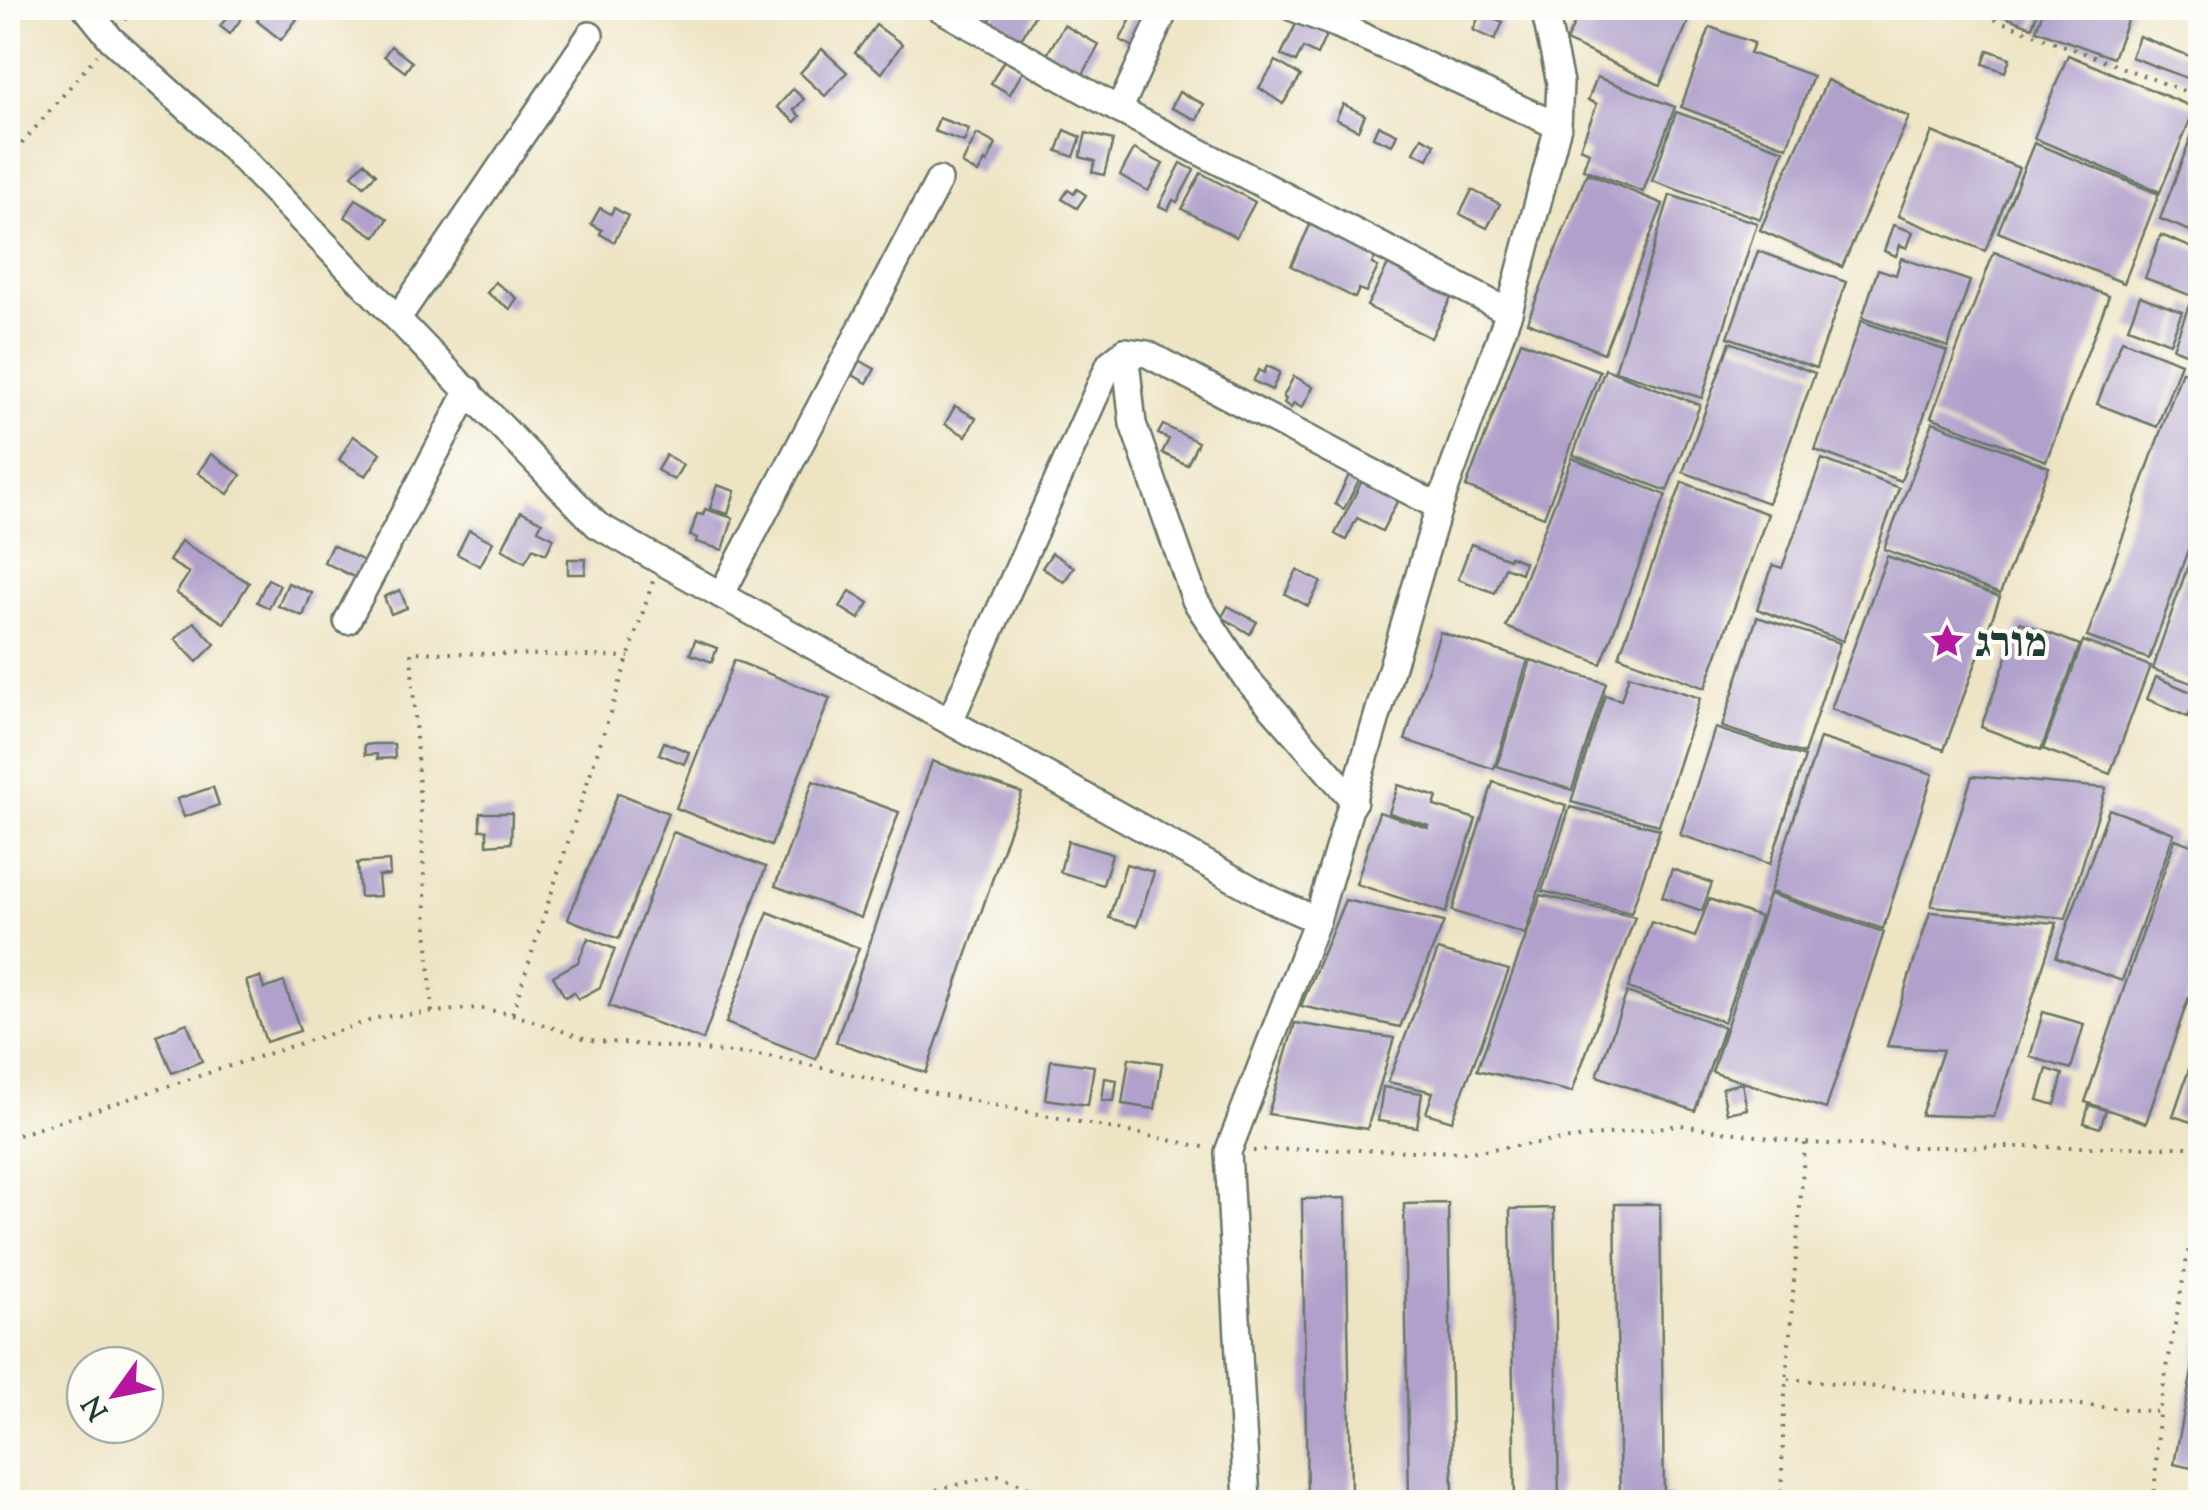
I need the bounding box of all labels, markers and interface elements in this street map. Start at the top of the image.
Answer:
place label: מורג [1975,616,2047,676]
place icon: מורג [1928,622,1966,660]
north arrow [65,1345,165,1445]
text: N [74,1387,119,1427]

